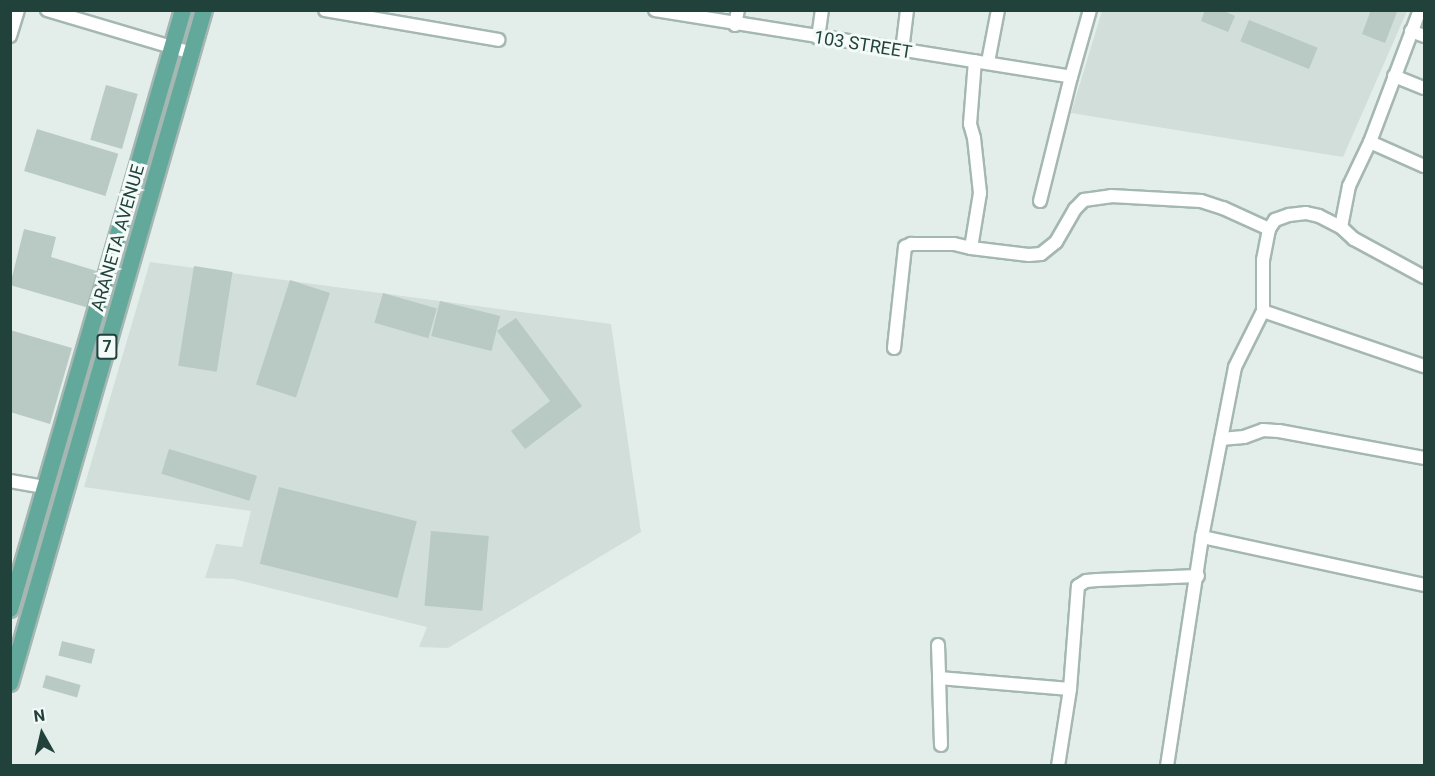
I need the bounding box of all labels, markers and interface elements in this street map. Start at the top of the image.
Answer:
street label: 103 STREET [813,27,913,63]
street label: ARANETA AVENUE [87,162,149,314]
road number: 7 [95,334,119,360]
north arrow [12,704,72,764]
text: N [33,705,46,726]

